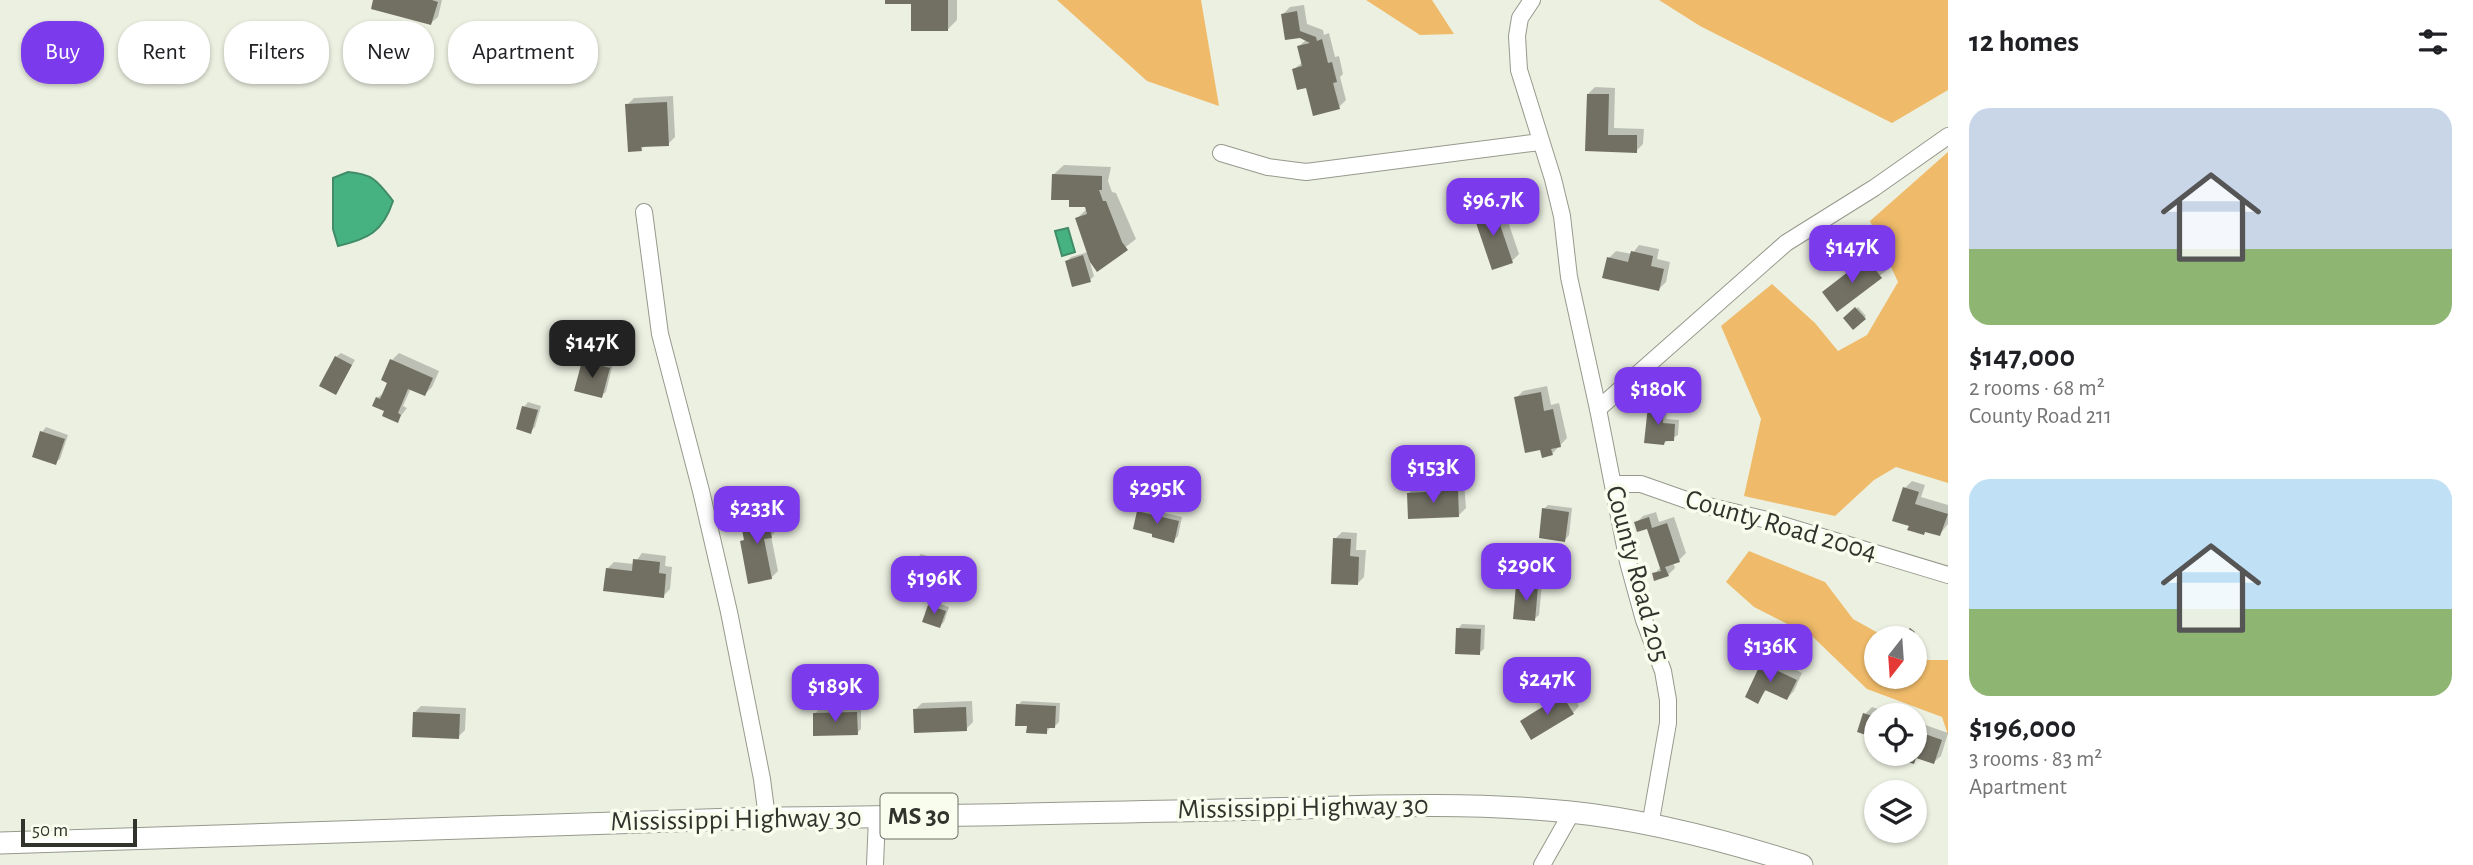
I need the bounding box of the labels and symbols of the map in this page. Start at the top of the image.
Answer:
pin: $96.7K [1436,178,1550,238]
pin: $147K [1803,226,1901,285]
pin: $147K [543,320,641,380]
pin: $180K [1609,368,1707,427]
pin: $153K [1384,446,1482,505]
pin: $295K [1108,466,1206,526]
street label: County Road 205 [1600,483,1674,665]
street label: County Road 2004 [1682,485,1880,567]
pin: $233K [708,486,806,546]
pin: $290K [1477,544,1575,603]
pin: $196K [885,556,983,616]
pin: $136K [1721,624,1819,684]
north arrow [1864,626,1927,690]
pin: $247K [1498,658,1596,717]
pin: $189K [786,664,884,724]
street label: Mississippi Highway 30 [1177,792,1429,824]
road number: MS 30 [880,794,958,838]
street label: Mississippi Highway 30 [610,804,862,836]
scale bar [21,816,136,848]

